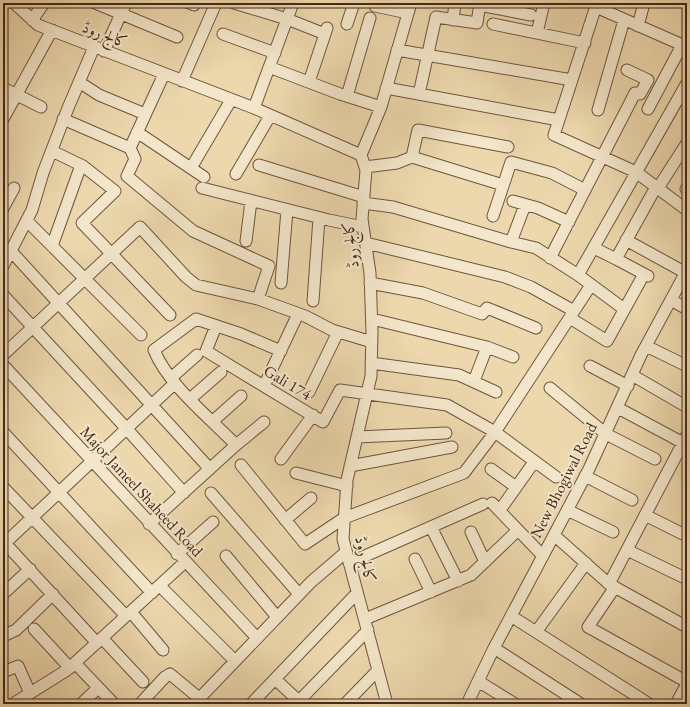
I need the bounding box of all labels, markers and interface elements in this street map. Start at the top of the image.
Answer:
street label: کالج روڈ [78,16,130,55]
street label: کالج روڈ [337,220,367,269]
street label: Gali 174 [260,360,316,405]
street label: New Bhogiwal Road [525,418,602,542]
street label: Major Jameel Shaheed Road [76,422,208,562]
street label: کالج روڈ [347,534,381,585]

